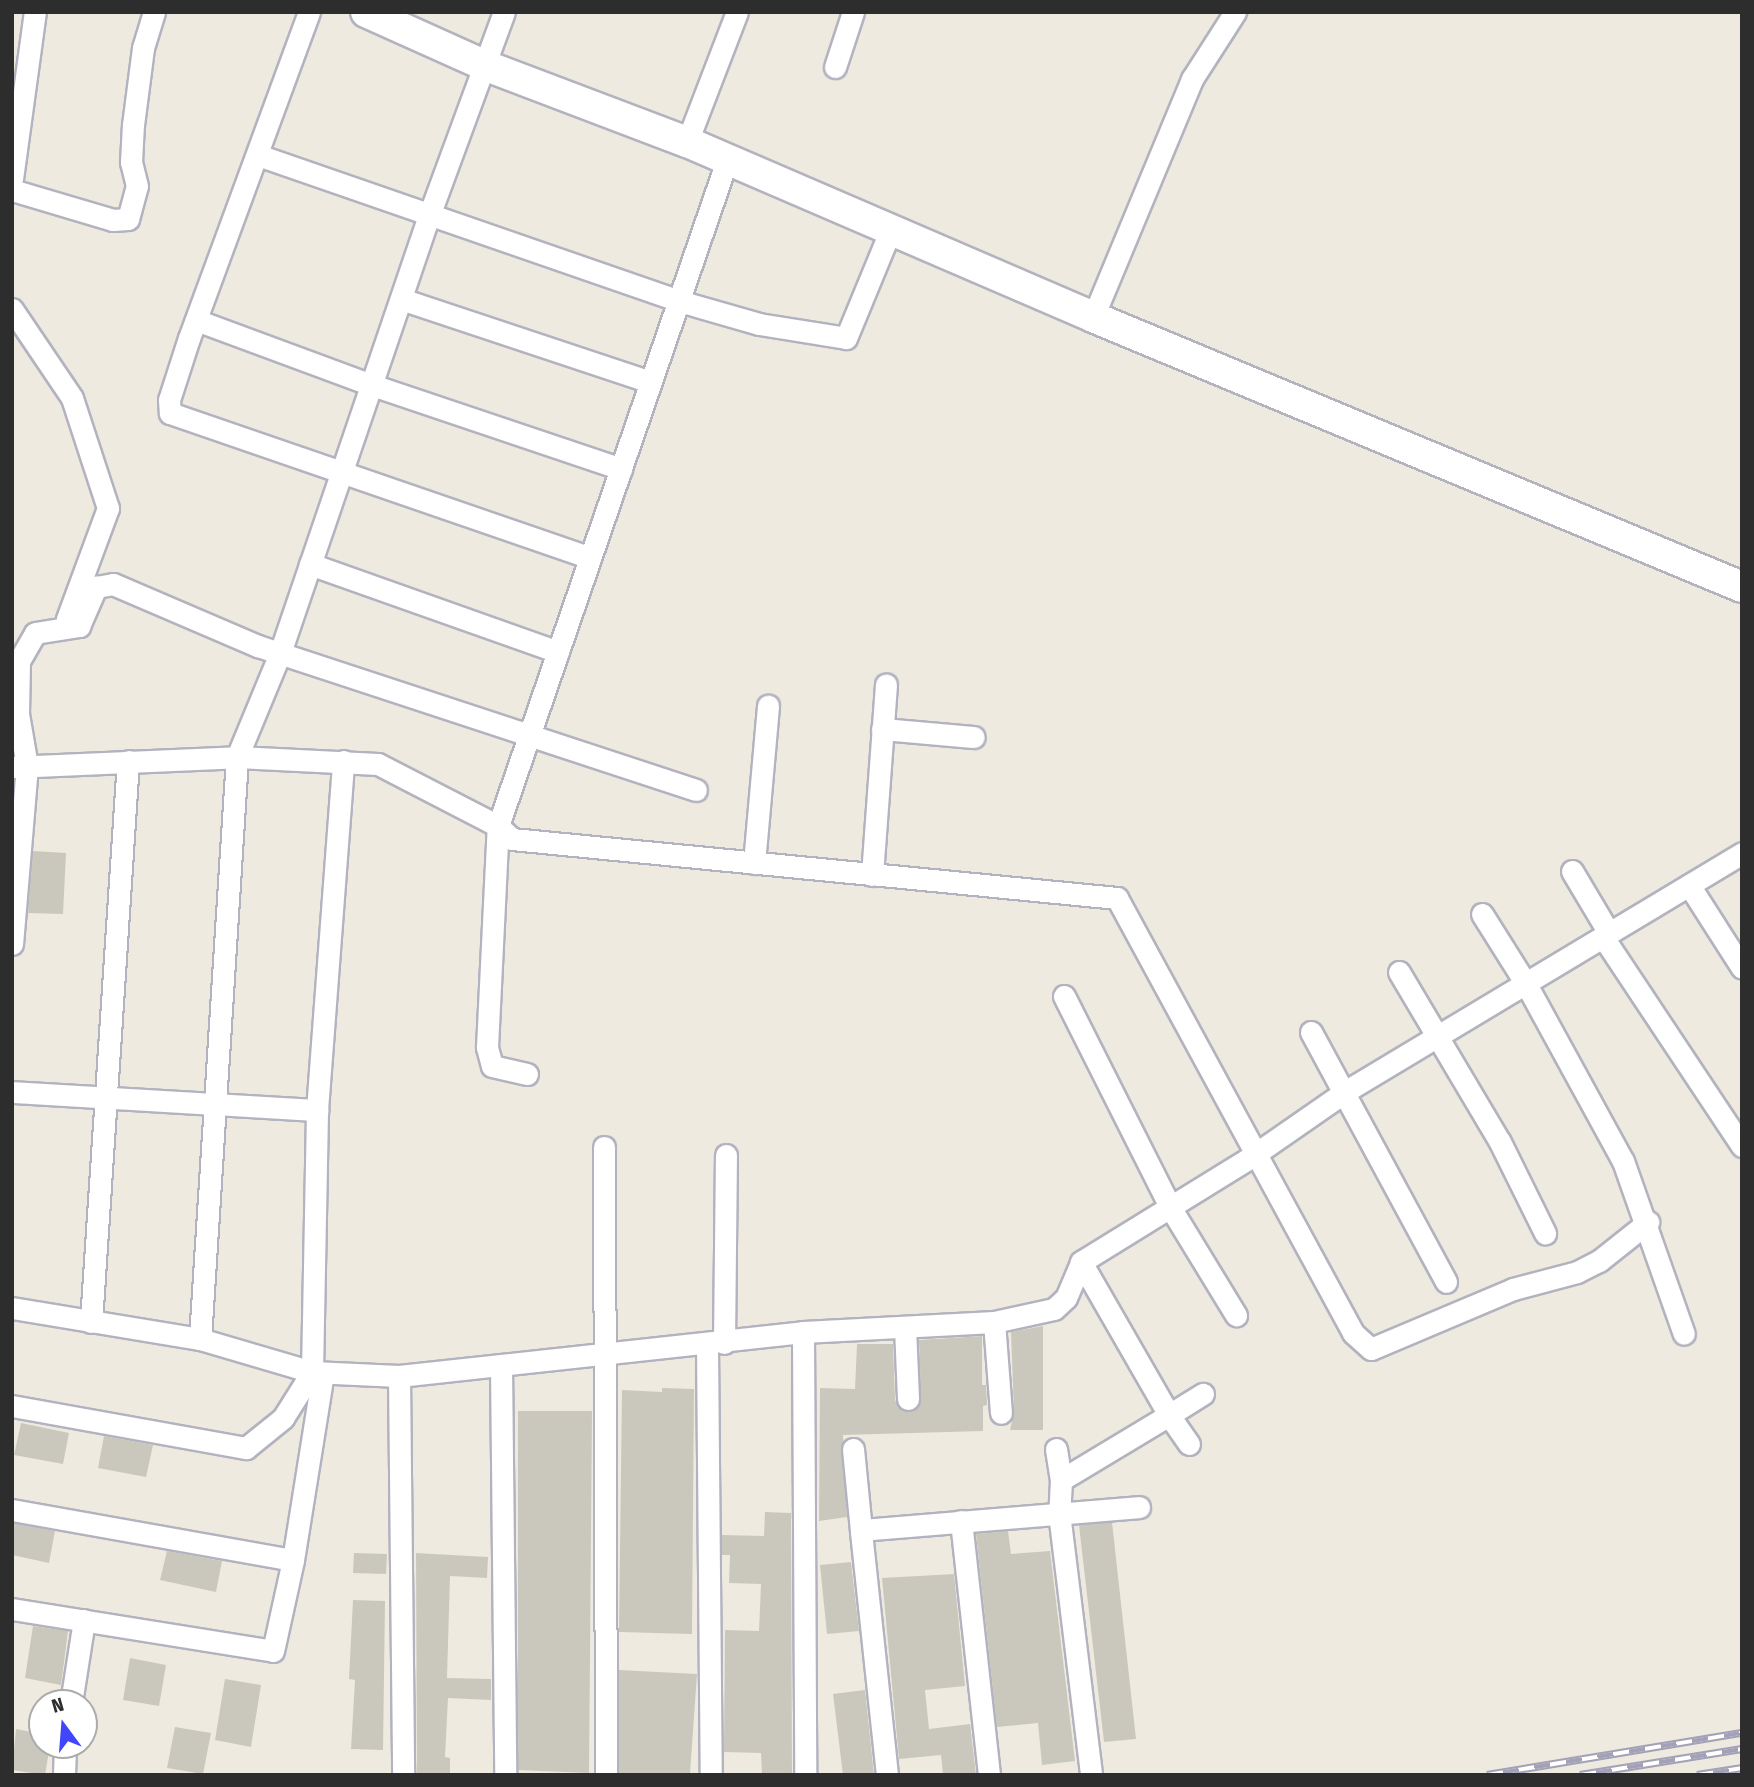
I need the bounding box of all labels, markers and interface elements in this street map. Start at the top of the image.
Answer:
north arrow [28,1689,98,1759]
text: N [49,1693,66,1718]

